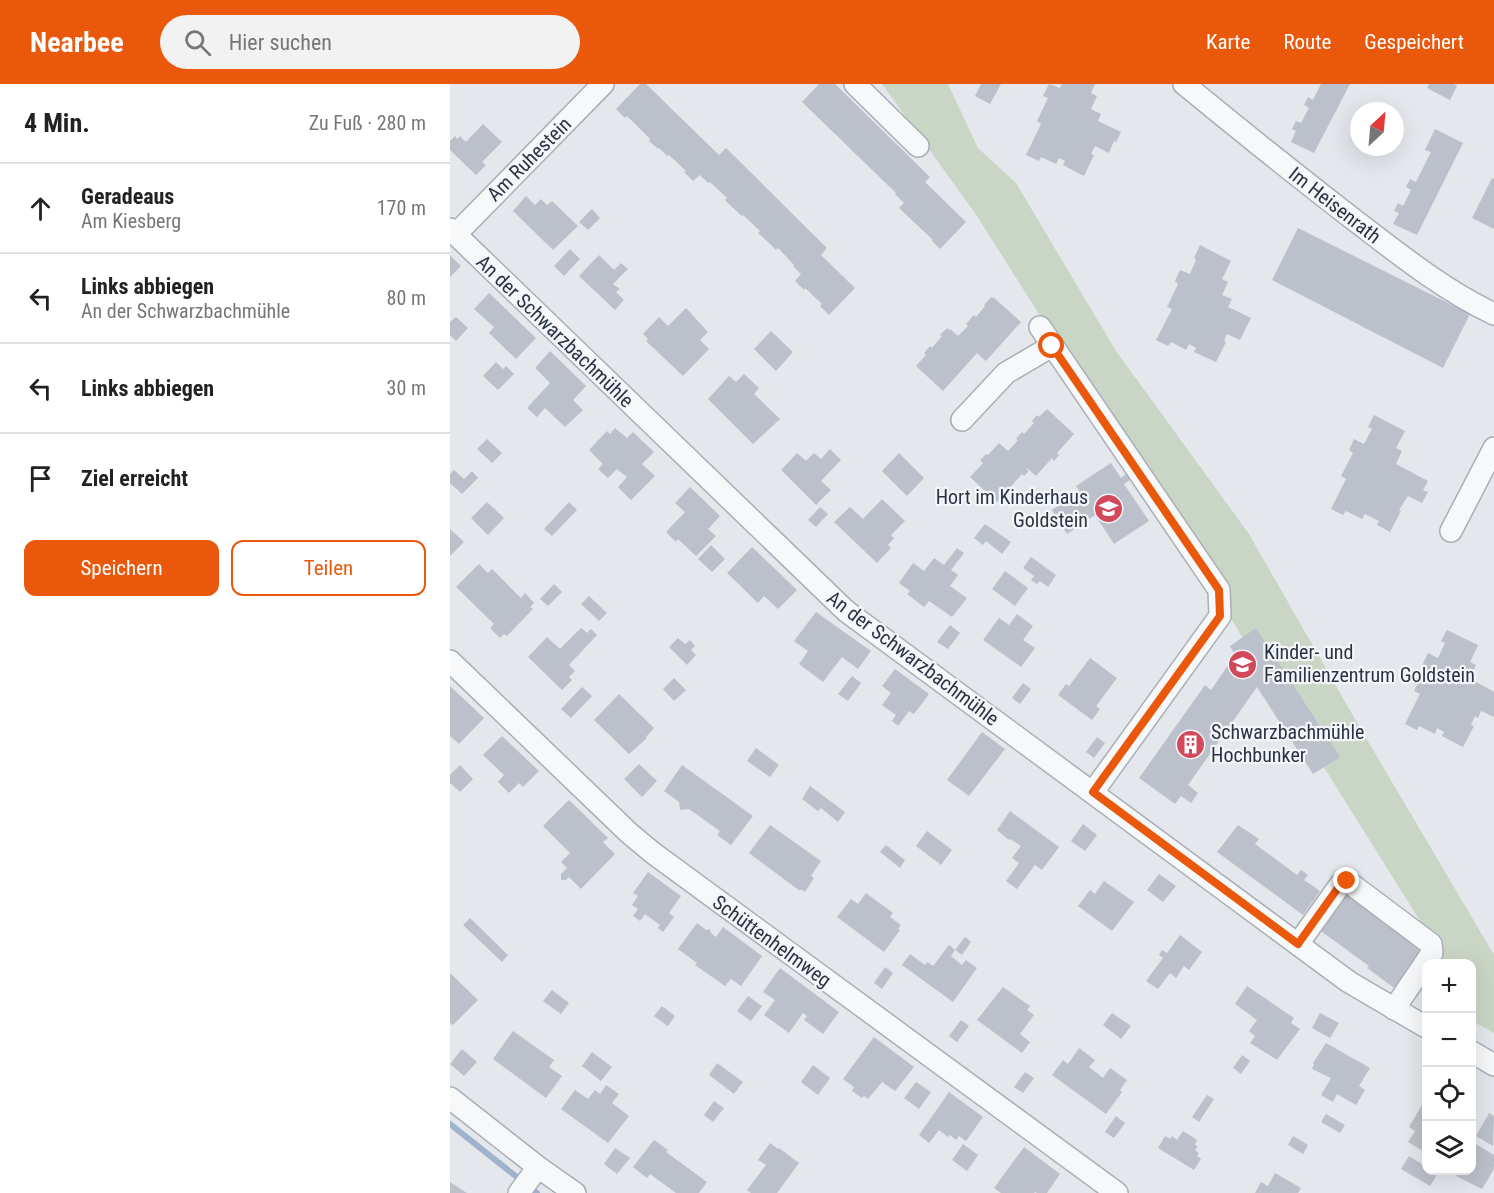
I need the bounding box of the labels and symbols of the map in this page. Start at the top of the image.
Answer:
north arrow [1350,102,1404,156]
street label: Am Ruhestein [482,112,576,206]
street label: Im Heisenrath [1284,162,1386,248]
street label: An der Schwarzbachmühle [471,250,639,412]
route start [1038,332,1064,358]
place label: Hort im Kinderhaus Goldstein [936,485,1088,532]
school or university icon: Hort im Kinderhaus Goldstein [1093,493,1125,525]
street label: An der Schwarzbachmühle [822,585,1004,731]
place label: Kinder- und Familienzentrum Goldstein [1264,640,1475,687]
school or university icon: Kinder- und Familienzentrum Goldstein [1227,648,1259,680]
place label: Schwarzbachmühle Hochbunker [1211,720,1364,767]
building icon: Schwarzbachmühle Hochbunker [1174,728,1206,760]
route end [1333,867,1359,893]
street label: Schüttenhelmweg [708,890,836,992]

